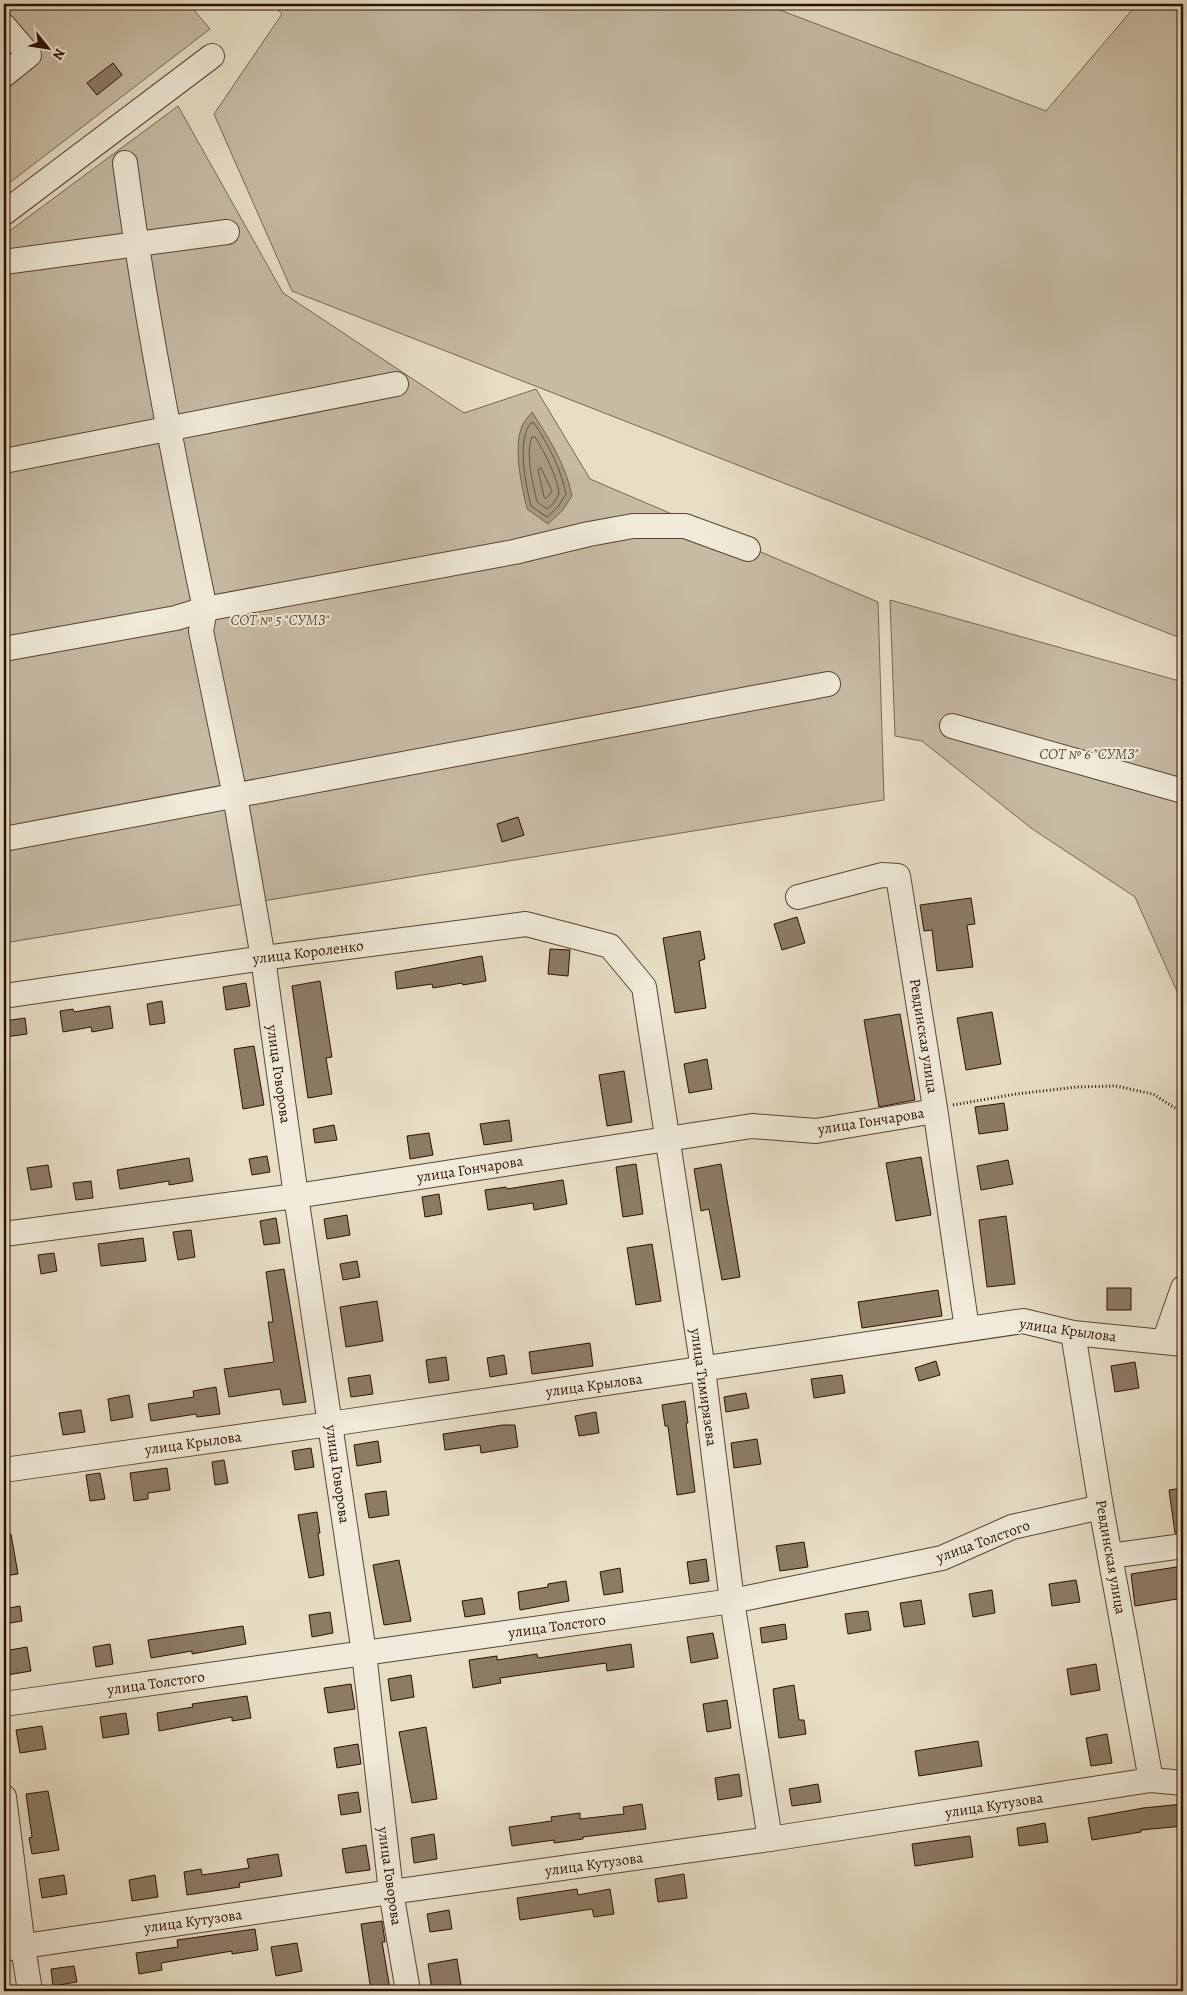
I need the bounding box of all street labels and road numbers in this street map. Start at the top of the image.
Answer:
street label: улица Короленко [250,935,365,969]
street label: Ревдинская улица [905,977,943,1095]
street label: улица Говорова [262,1022,296,1125]
street label: улица Гончарова [815,1103,926,1139]
street label: улица Гончарова [414,1151,525,1187]
street label: улица Крылова [1017,1313,1118,1347]
street label: улица Тимирязева [686,1326,722,1447]
street label: улица Крылова [543,1368,644,1402]
street label: улица Говорова [321,1422,355,1525]
street label: улица Крылова [142,1426,243,1460]
street label: Ревдинская улица [1091,1498,1131,1616]
street label: улица Толстого [932,1515,1033,1568]
street label: улица Толстого [506,1609,607,1643]
street label: улица Толстого [105,1666,206,1700]
street label: улица Кутузова [943,1787,1044,1823]
street label: улица Говорова [373,1824,407,1927]
street label: улица Кутузова [543,1847,644,1881]
street label: улица Кутузова [142,1904,243,1938]

